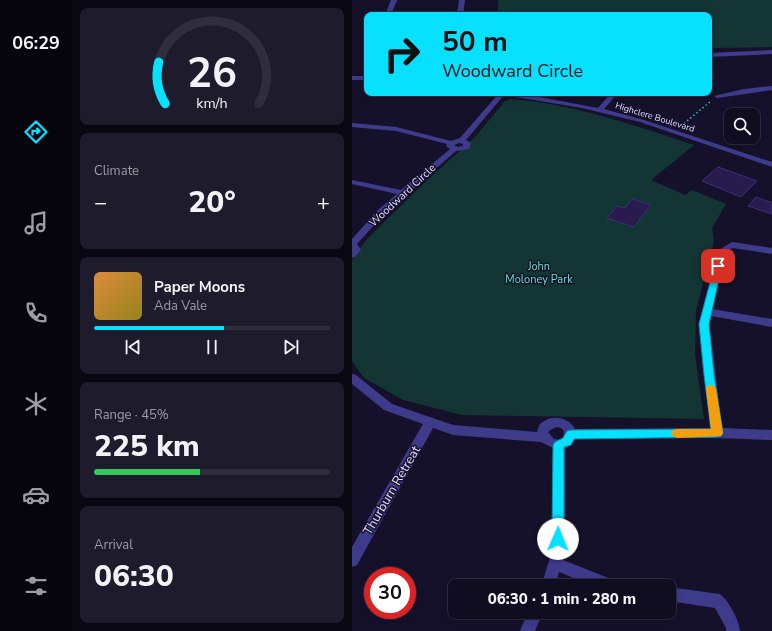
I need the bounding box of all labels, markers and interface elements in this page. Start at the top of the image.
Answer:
text: 50 m [442,23,508,61]
icon: right [376,28,428,80]
text: 06:29 [12,31,60,55]
text: 26 [187,45,237,102]
text: Woodward Circle [442,59,583,83]
text: km/h [196,94,228,113]
street label: Highclere Boulevard [614,99,696,135]
map controls [724,108,760,144]
button: search [724,108,760,144]
icon: directions [22,118,50,146]
street label: Woodward Circle [366,160,439,230]
text: Climate [94,162,139,180]
text: 20° [188,182,236,223]
text: − [94,188,107,218]
text: + [317,188,330,218]
icon: music [22,209,50,237]
pin [701,249,735,283]
icon: arrive [707,255,729,277]
park label: John Moloney Park [505,259,573,287]
text: Paper Moons [154,277,245,297]
text: Ada Vale [154,297,207,315]
icon: phone [22,299,50,327]
icon: previous [122,336,144,358]
icon: pause [201,336,223,358]
icon: next [280,336,302,358]
icon: climate [22,390,50,418]
text: Range · 45% [94,406,169,424]
text: 225 km [94,426,200,467]
street label: Thurburn Retreat [359,442,425,538]
icon: car [22,481,50,509]
position arrow [537,518,579,560]
text: Arrival [94,536,133,554]
text: 06:30 [94,556,174,597]
speed limit sign: 30 [364,567,416,619]
icon: filters [22,572,50,600]
text: 06:30 · 1 min · 280 m [488,589,636,609]

